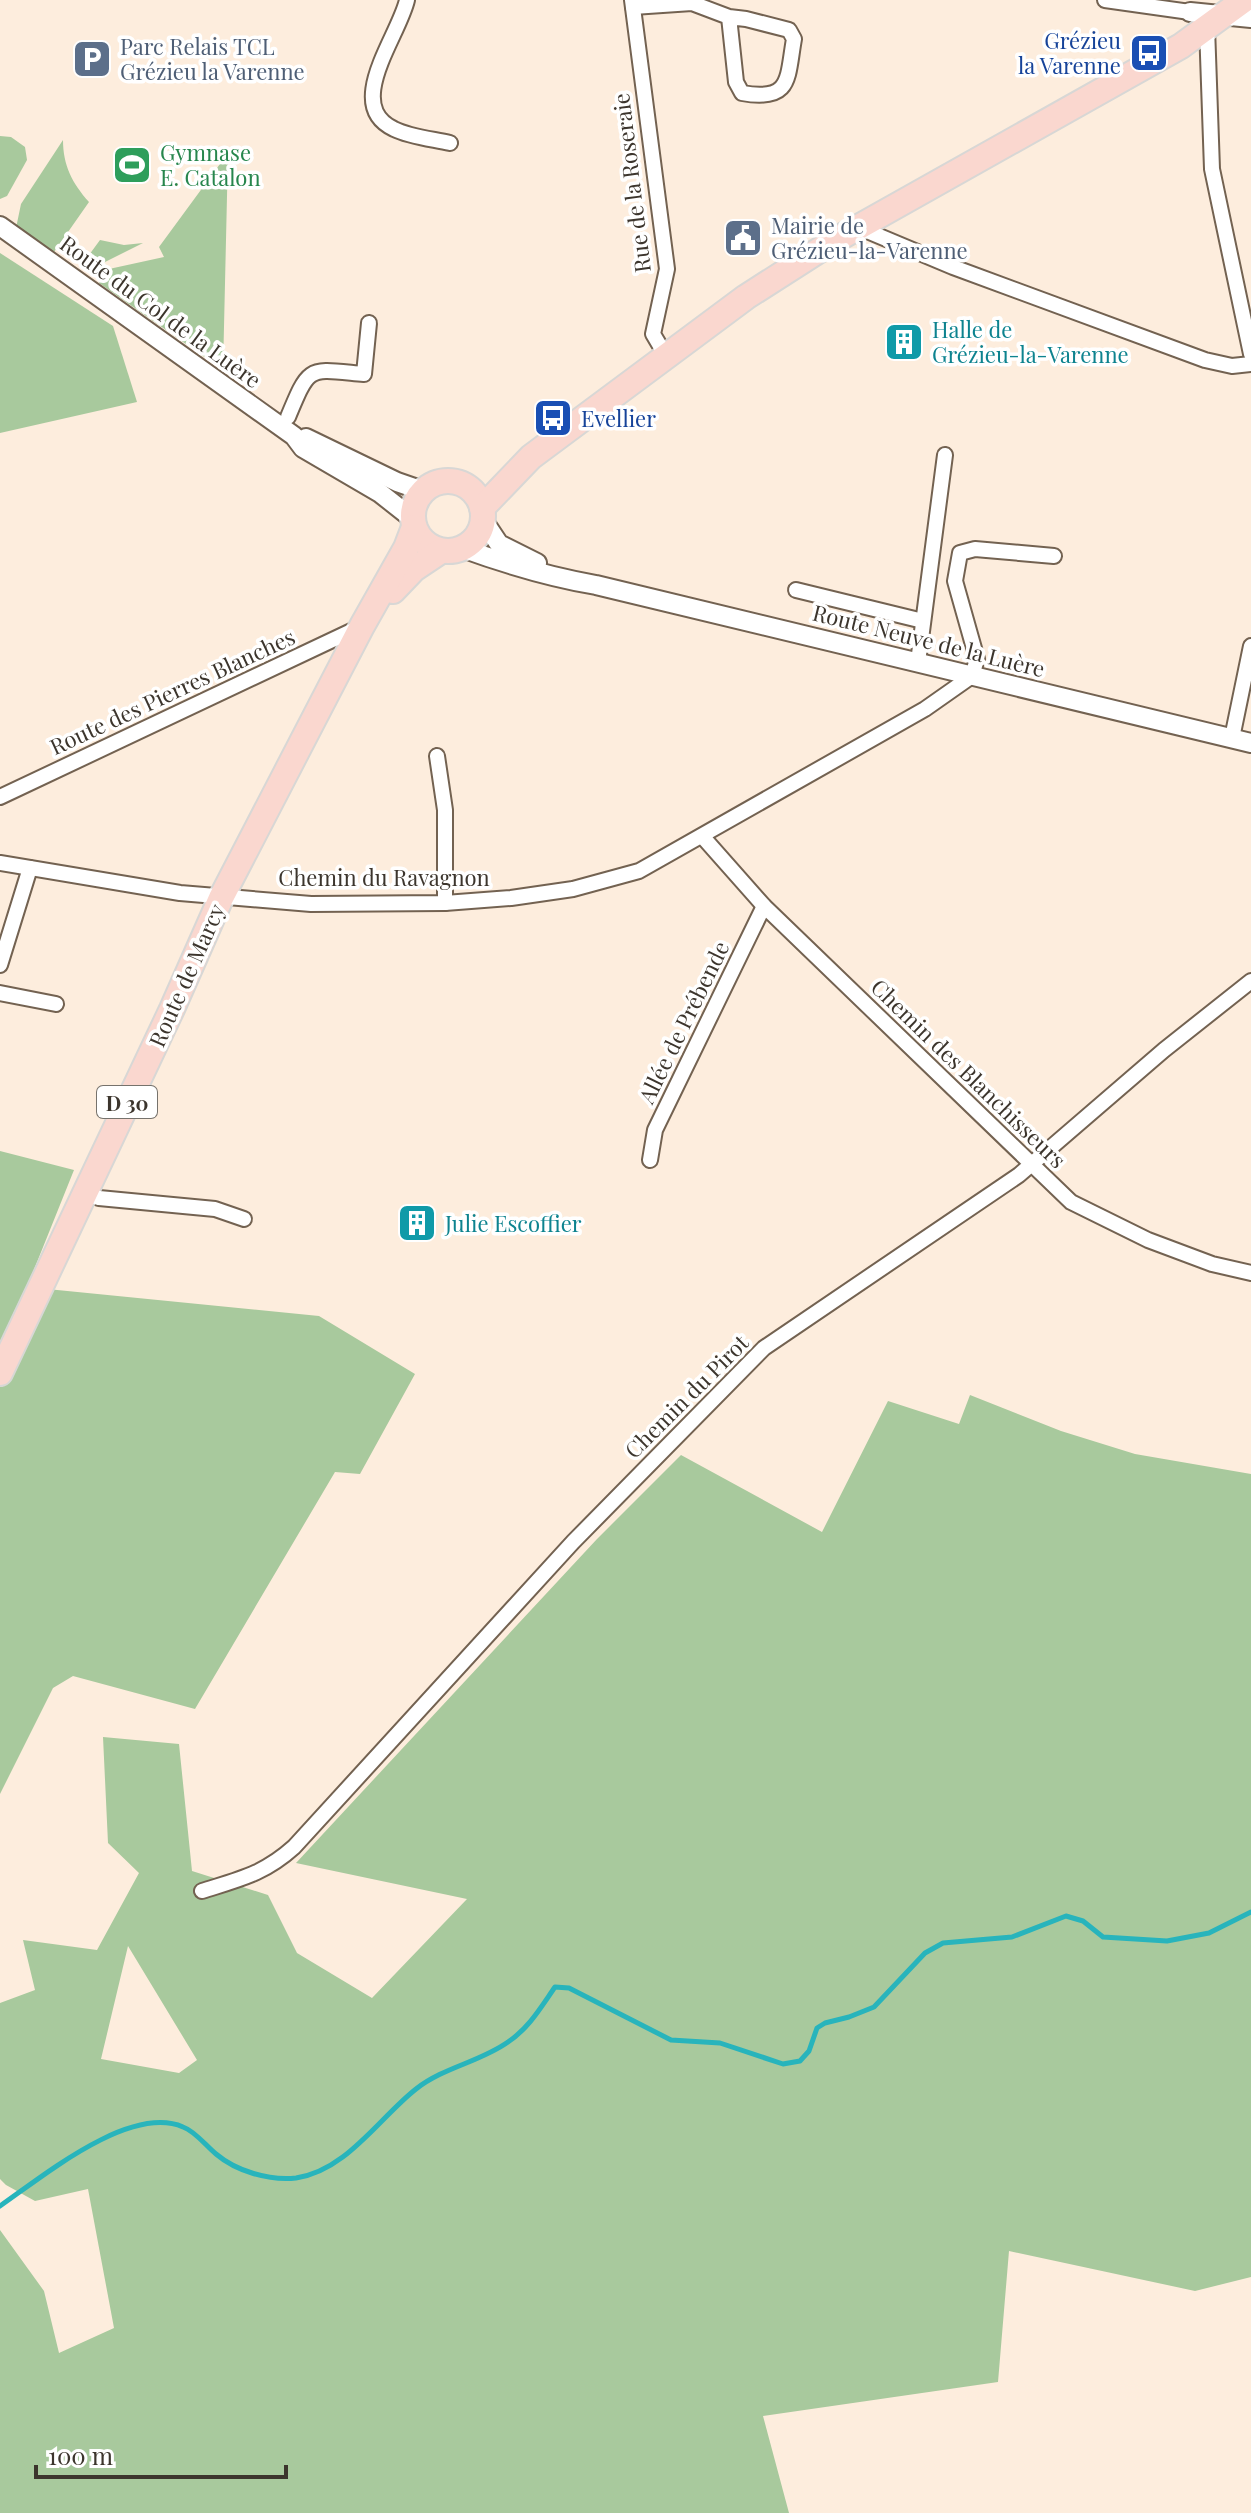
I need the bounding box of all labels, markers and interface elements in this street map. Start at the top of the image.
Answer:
place label: Grézieu la Varenne [1018,25,1121,80]
place label: Parc Relais TCL Grézieu la Varenne [120,31,305,86]
bus stop icon: Grézieu la Varenne [1128,32,1170,74]
parking icon: Parc Relais TCL Grézieu la Varenne [71,38,113,80]
street label: Rue de la Roseraie [605,92,657,274]
place label: Gymnase E. Catalon [160,137,261,192]
sports icon: Gymnase E. Catalon [111,144,153,186]
place label: Mairie de Grézieu-la-Varenne [771,210,968,265]
public building icon: Mairie de Grézieu-la-Varenne [722,217,764,259]
street label: Route du Col de la Luère [54,228,268,394]
place label: Halle de Grézieu-la-Varenne [932,314,1129,369]
building icon: Halle de Grézieu-la-Varenne [883,321,925,363]
bus stop icon: Evellier [532,397,574,439]
place label: Evellier [581,403,656,433]
street label: Route Neuve de la Luère [810,597,1048,683]
street label: Route des Pierres Blanches [45,621,299,761]
street label: Chemin du Ravagnon [278,862,490,892]
street label: Route de Marcy [141,899,231,1051]
street label: Allée de Prébende [630,936,735,1109]
street label: Chemin des Blanchisseurs [865,972,1073,1174]
road number: D 30 [97,1086,157,1118]
building icon: Julie Escoffier [396,1202,438,1244]
place label: Julie Escoffier [444,1208,582,1238]
street label: Chemin du Pirot [618,1327,755,1464]
scale bar [36,2429,286,2479]
text: 100 m [48,2439,113,2471]

